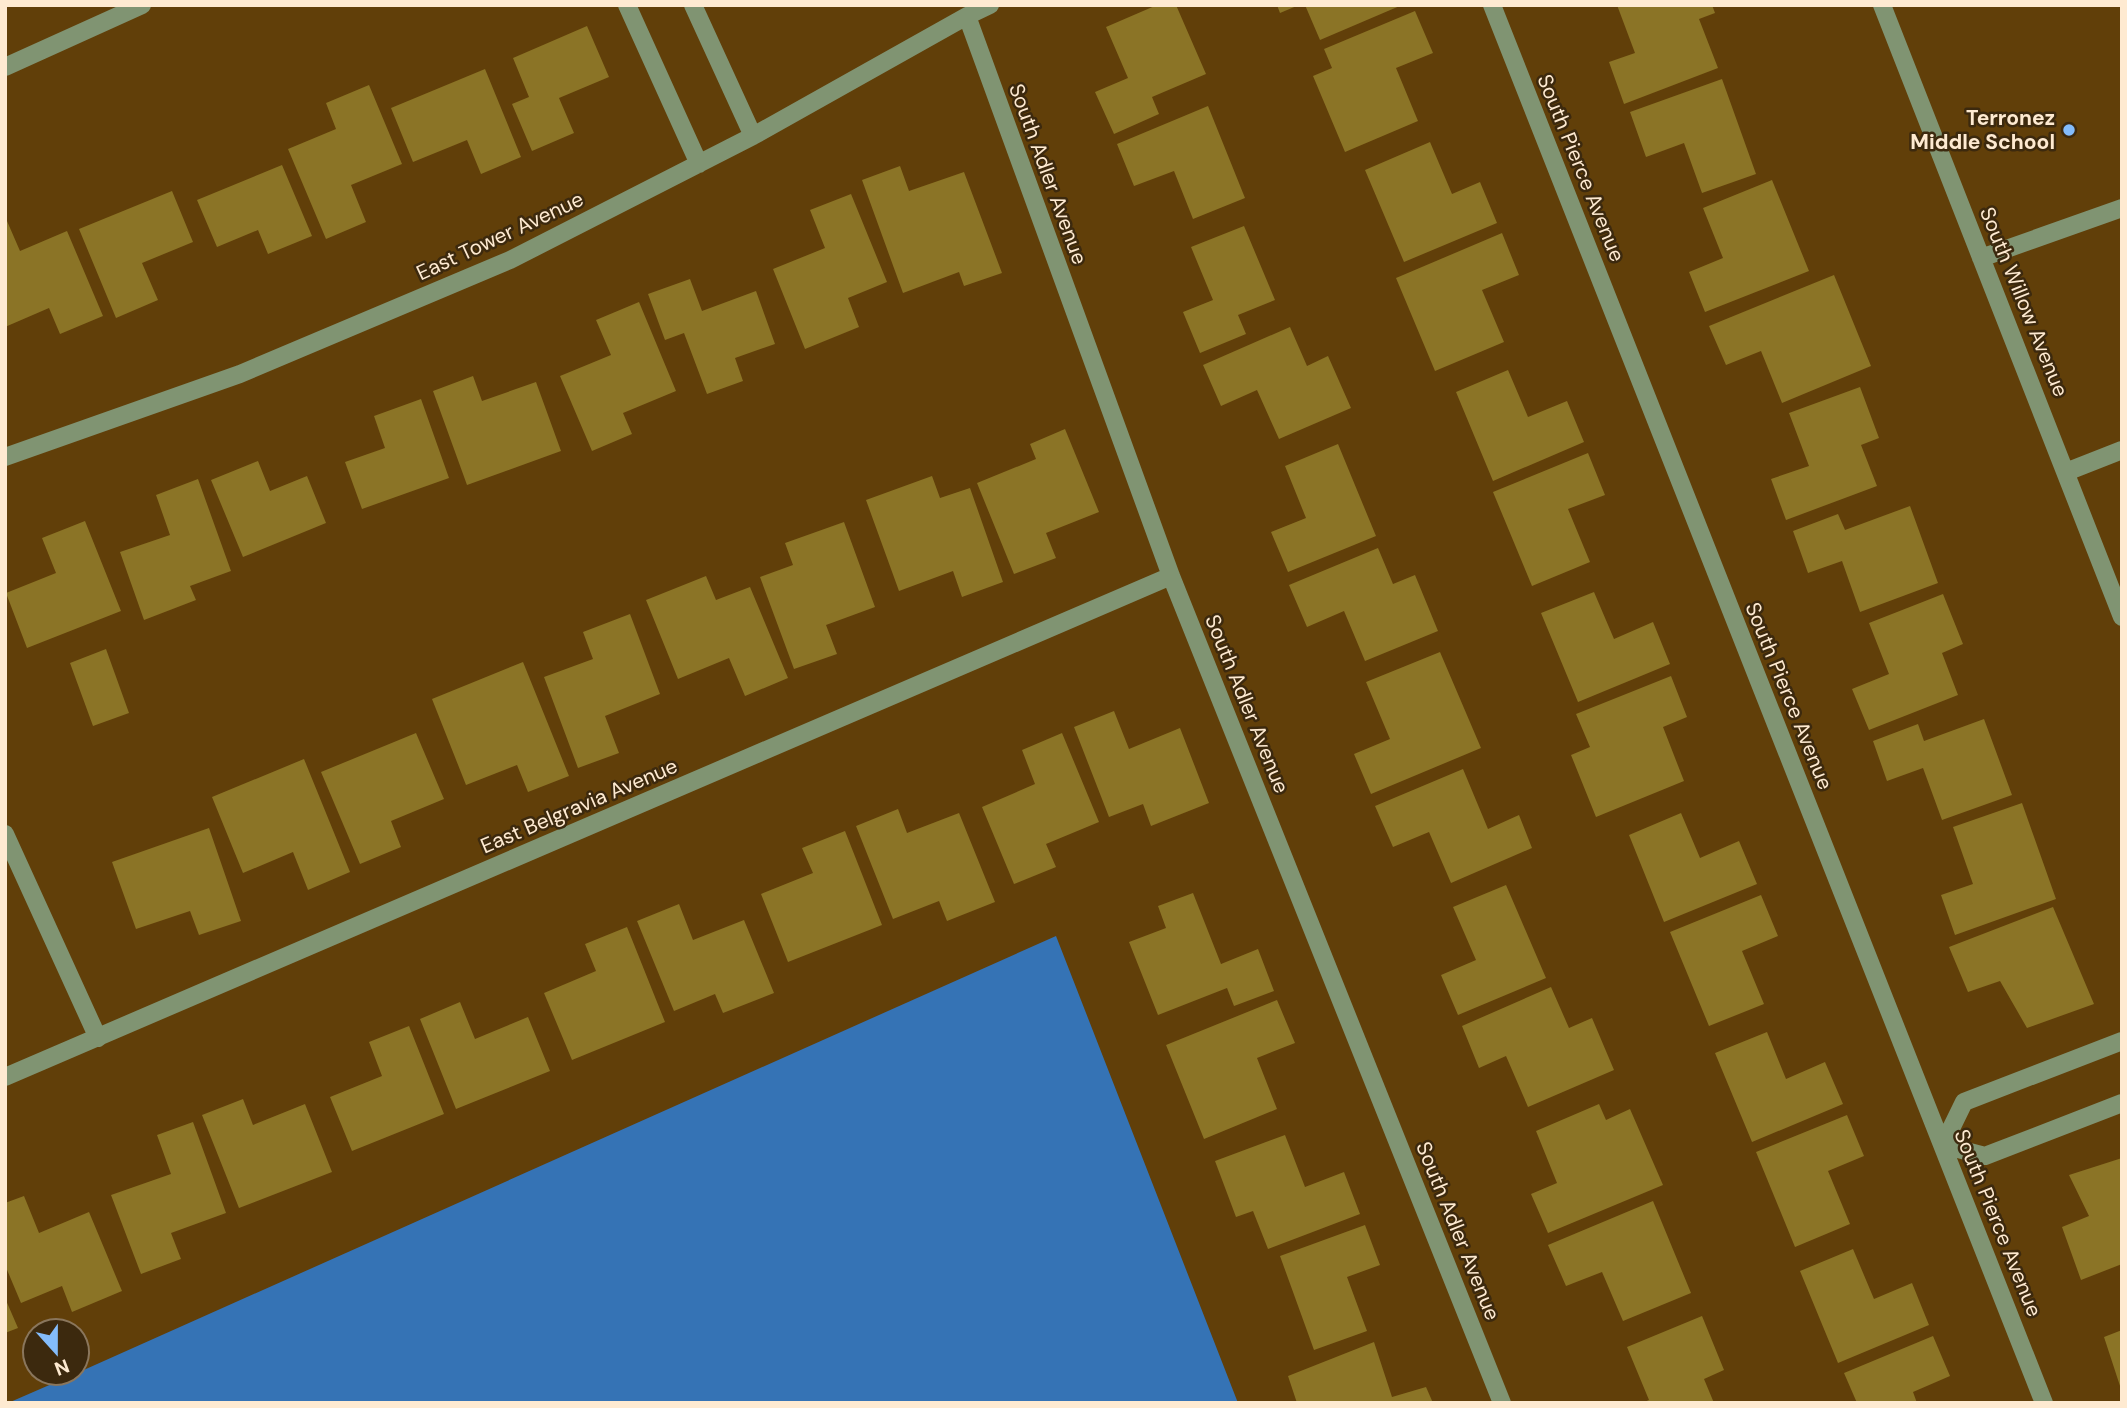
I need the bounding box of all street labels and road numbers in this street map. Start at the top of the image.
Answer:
street label: South Pierce Avenue [1531,70,1631,266]
street label: South Adler Avenue [1002,80,1094,268]
street label: East Tower Avenue [412,185,588,287]
street label: South Willow Avenue [1973,203,2075,401]
street label: South Pierce Avenue [1739,598,1839,794]
street label: South Adler Avenue [1198,610,1296,798]
street label: East Belgravia Avenue [476,752,682,860]
street label: South Pierce Avenue [1948,1125,2048,1321]
street label: South Adler Avenue [1409,1137,1507,1325]

